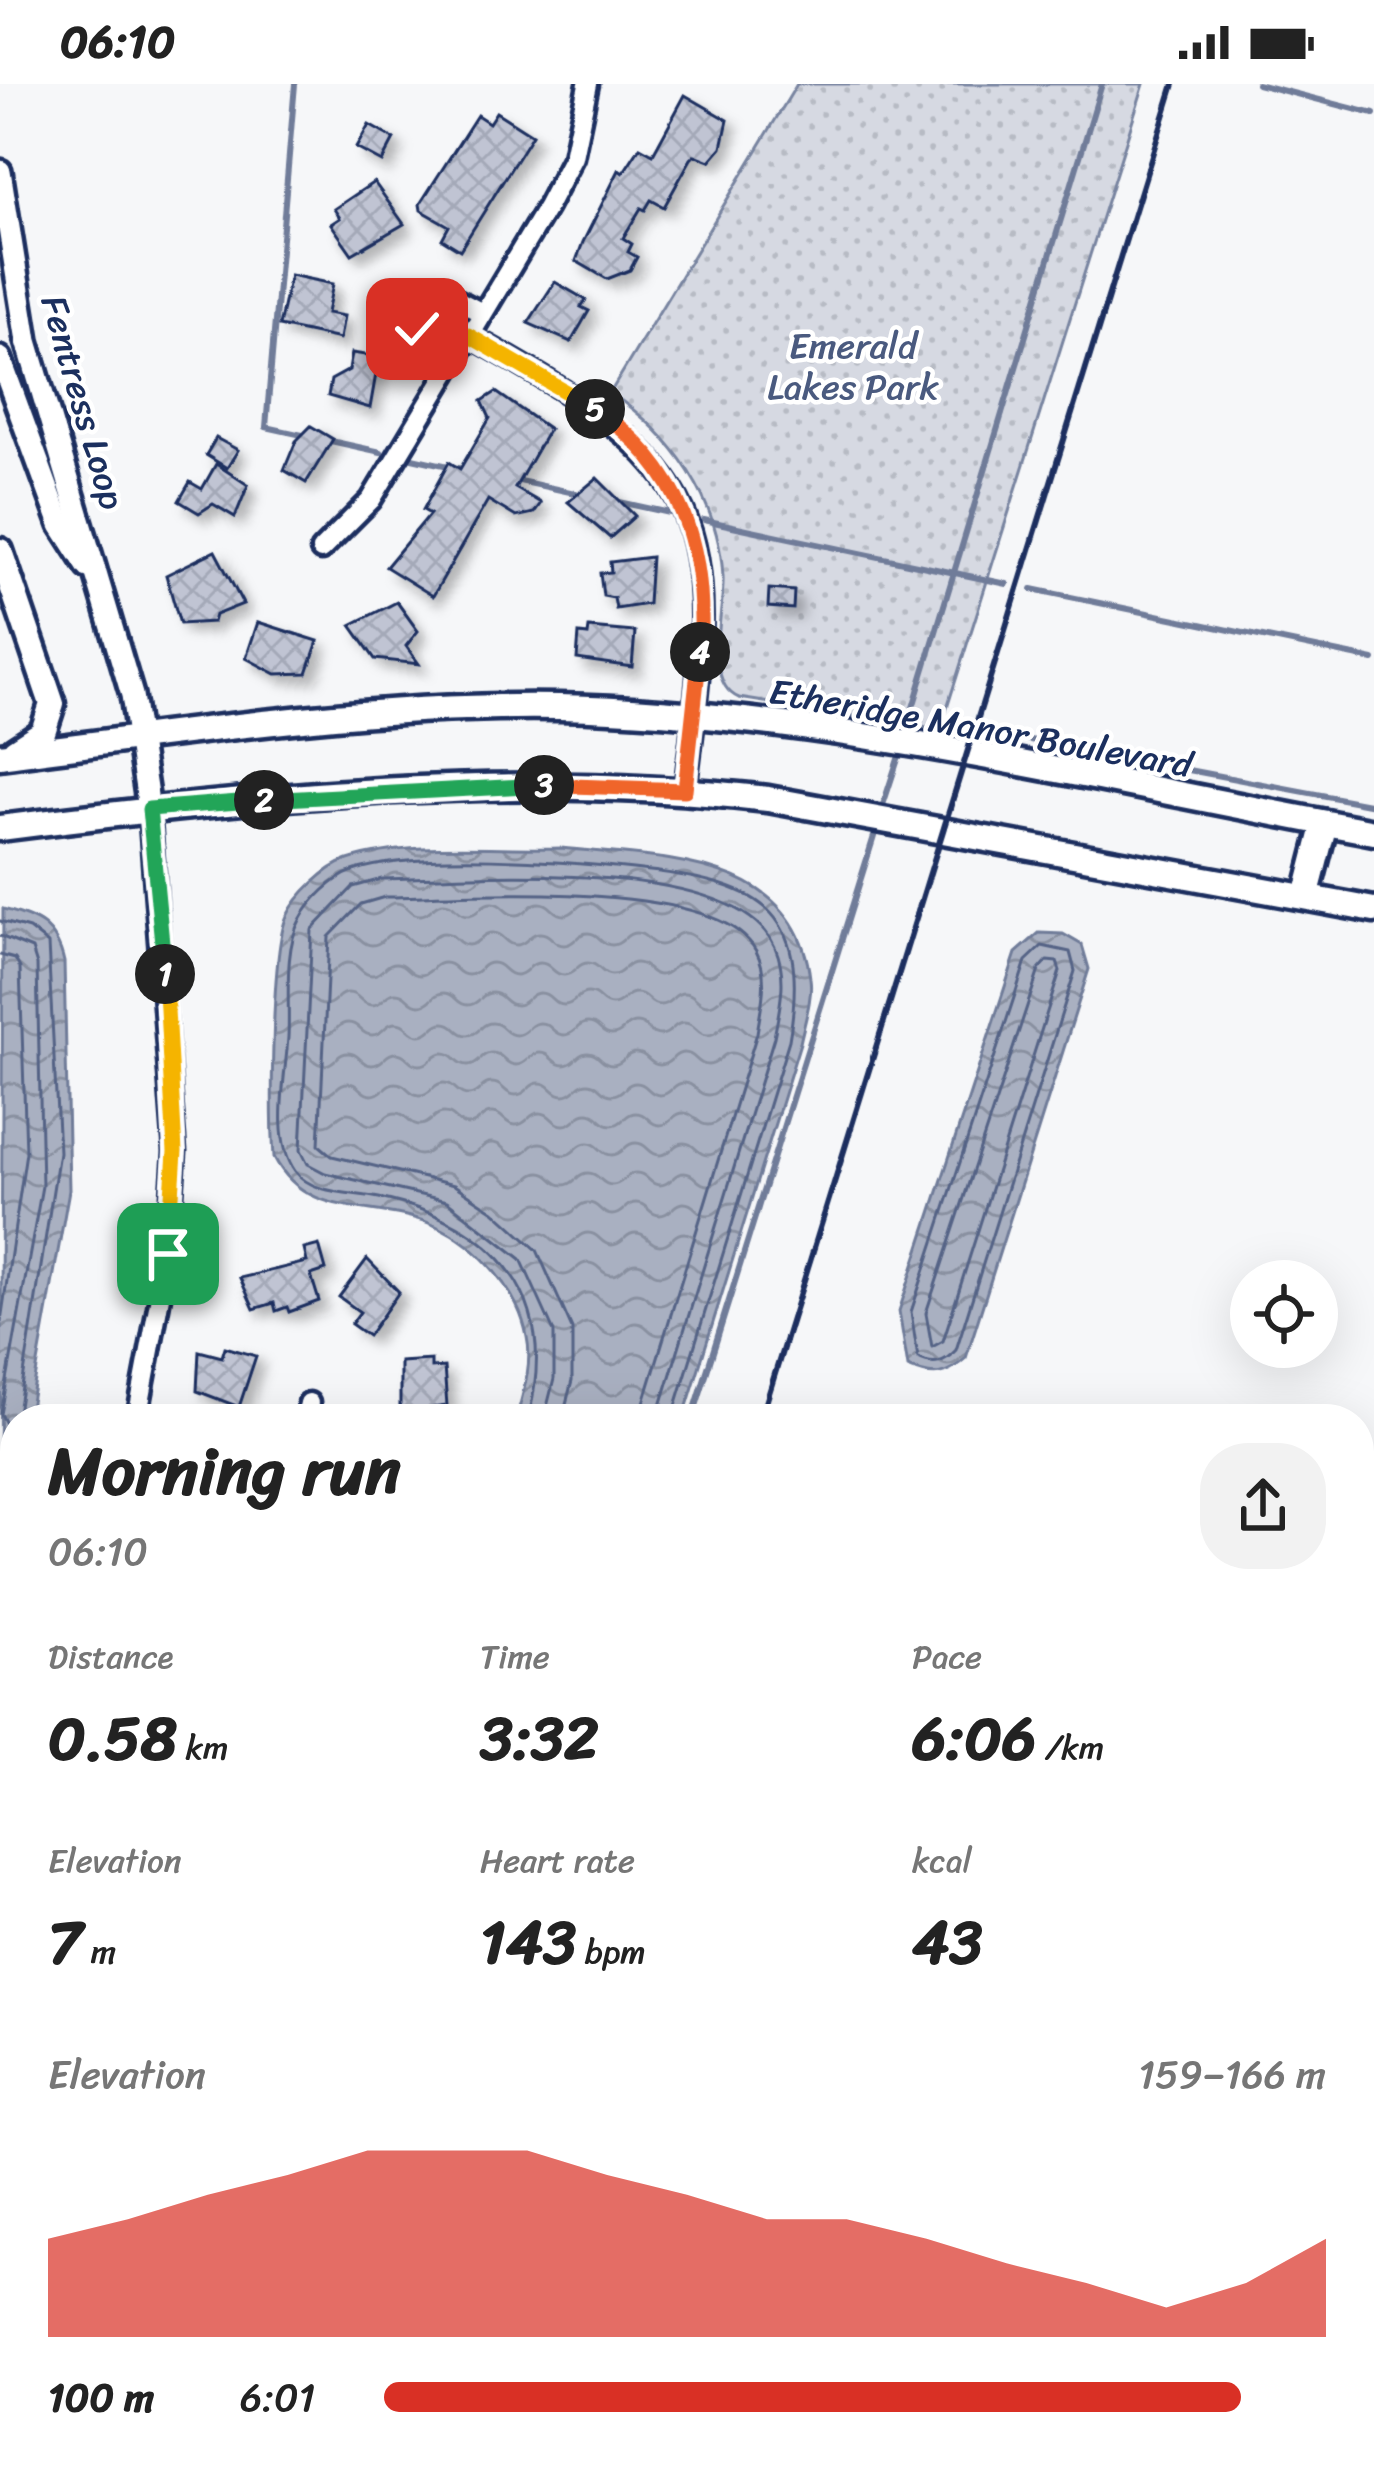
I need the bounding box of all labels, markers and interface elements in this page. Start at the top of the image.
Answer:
text: 06:10 [60,2,175,82]
pin [366,278,468,380]
street label: Fentress Loop [22,287,144,517]
icon: check [384,296,450,362]
park label: Emerald Lakes Park [767,314,940,419]
pin: 5 [565,379,625,439]
text: 5 [585,380,605,438]
pin: 4 [670,622,730,682]
text: 4 [690,623,710,681]
street label: Etheridge Manor Boulevard [764,659,1199,797]
pin: 3 [514,755,574,815]
text: 3 [535,756,553,814]
pin: 2 [234,770,294,830]
text: 2 [254,771,274,829]
pin: 1 [135,944,195,1004]
text: 1 [158,945,172,1003]
pin [117,1203,219,1305]
icon: arrive [135,1221,201,1287]
map controls [1230,1260,1338,1368]
button: locate [1230,1260,1338,1368]
text: Morning run [48,1413,401,1530]
button: share [1200,1443,1326,1569]
text: 06:10 [48,1517,148,1586]
text: Distance [48,1628,173,1686]
text: Time [480,1628,550,1686]
text: Pace [912,1628,982,1686]
text: 0.58 [48,1686,177,1792]
text: 3:32 [480,1686,599,1792]
text: 6:06 [912,1686,1036,1792]
text: km [177,1719,228,1777]
text: /km [1036,1719,1104,1777]
text: Elevation [48,1832,182,1890]
text: Heart rate [480,1832,635,1890]
text: kcal [912,1832,972,1890]
text: 7 [48,1890,82,1996]
text: 143 [480,1890,576,1996]
text: 43 [912,1890,982,1996]
text: m [82,1923,116,1981]
text: bpm [576,1923,646,1981]
text: Elevation [48,2040,206,2109]
text: 159–166 m [1138,2040,1326,2109]
text: 100 m [48,2363,154,2432]
text: 6:01 [240,2363,315,2432]

